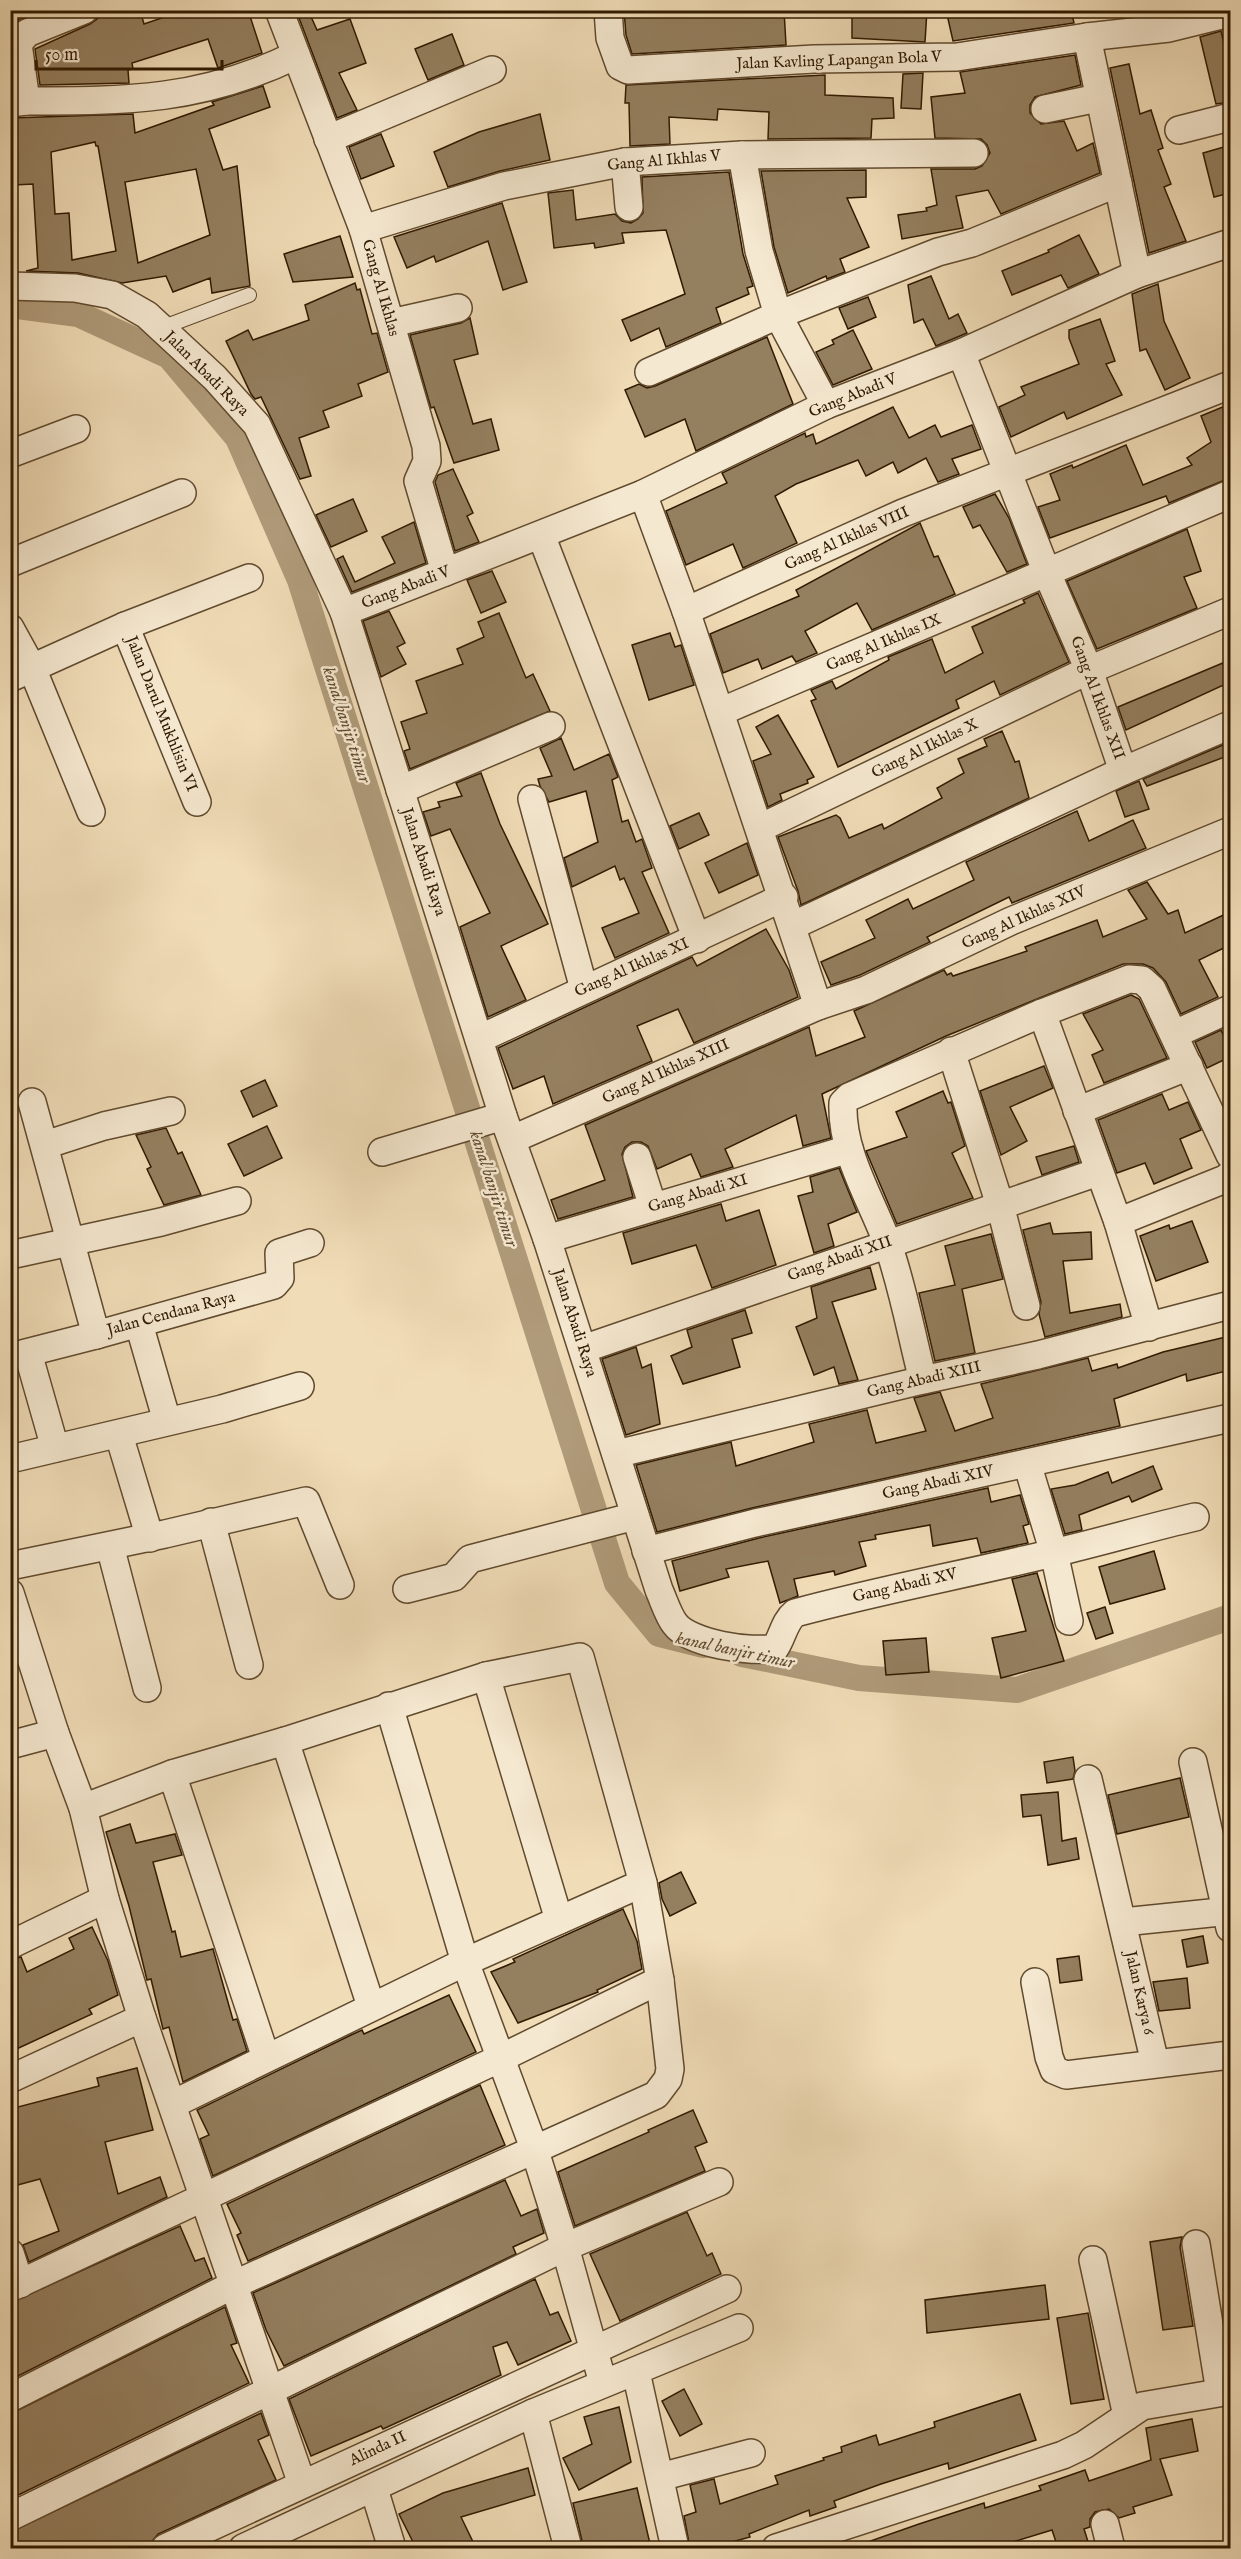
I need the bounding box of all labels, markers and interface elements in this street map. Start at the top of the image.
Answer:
scale bar [36,33,222,71]
text: 50 m [45,44,78,67]
street label: Jalan Kavling Lapangan Bola V [734,47,943,75]
street label: Gang Al Ikhlas V [606,146,722,176]
street label: Gang Al Ikhlas [357,237,403,339]
street label: Jalan Abadi Raya [158,326,253,421]
street label: Gang Abadi V [806,369,901,423]
street label: Gang Al Ikhlas VIII [781,502,913,575]
street label: Gang Abadi V [359,562,454,614]
street label: Gang Al Ikhlas IX [823,610,945,676]
street label: Jalan Darul Mukhlisin VI [120,631,201,795]
street label: Gang Al Ikhlas XII [1065,633,1129,763]
water label: kanal banjir timur [316,663,376,787]
street label: Gang Al Ikhlas X [868,714,982,783]
street label: Jalan Abadi Raya [396,804,450,919]
street label: Gang Al Ikhlas XIV [959,881,1090,954]
street label: Gang Al Ikhlas XI [572,934,692,1002]
street label: Gang Al Ikhlas XIII [599,1035,733,1109]
water label: kanal banjir timur [463,1127,523,1251]
street label: Gang Abadi XI [646,1170,750,1218]
street label: Gang Abadi XII [785,1232,895,1286]
street label: Jalan Abadi Raya [547,1265,601,1380]
street label: Jalan Cendana Raya [103,1287,237,1341]
street label: Gang Abadi XIII [865,1357,983,1403]
street label: Gang Abadi XIV [881,1461,996,1505]
street label: Gang Abadi XV [851,1564,960,1608]
water label: kanal banjir timur [673,1627,797,1675]
street label: Jalan Karya 6 [1119,1947,1158,2037]
street label: Alinda II [345,2427,410,2471]

